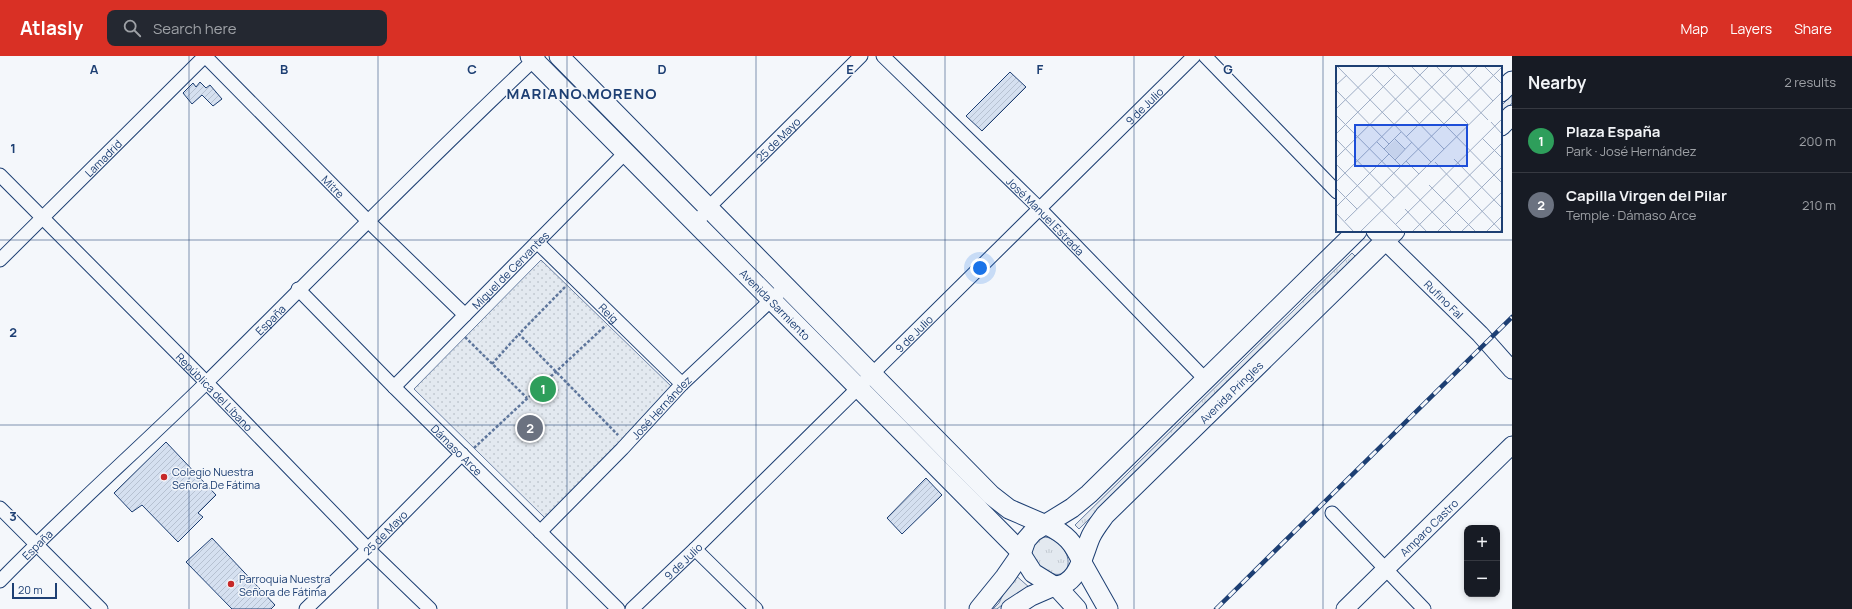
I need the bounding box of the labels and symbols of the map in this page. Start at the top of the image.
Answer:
text: A [90,60,99,78]
text: B [280,60,288,78]
text: C [467,60,477,78]
text: D [657,60,667,78]
text: E [846,60,854,78]
text: F [1037,60,1044,78]
text: G [1223,60,1233,78]
inset map [1336,66,1502,232]
district label: MARIANO MORENO [507,83,657,104]
street label: 9 de Julio [1122,83,1166,128]
street label: 25 de Mayo [752,113,803,164]
street label: Lamadrid [81,136,125,180]
text: 1 [10,139,16,157]
street label: Mitre [319,171,349,201]
street label: José Manuel Estrada [1004,173,1088,258]
street label: Miguel de Cervantes [468,227,552,312]
your location [970,258,990,278]
street label: Avenida Sarmiento [737,265,814,343]
street label: Rufino Fal [1421,276,1467,322]
street label: Reig [596,299,622,326]
street label: España [251,301,288,338]
street label: 9 de Julio [891,311,936,355]
text: 2 [9,323,17,341]
street label: República del Líbano [173,349,257,434]
street label: Avenida Pringles [1196,357,1266,426]
street label: José Hernández [628,372,694,442]
pin: 1 [530,374,556,404]
pin: 2 [517,413,543,443]
street label: Dámaso Arce [428,421,486,479]
place label: Colegio Nuestra Señora De Fátima [172,464,260,492]
marker: Colegio Nuestra Señora De Fátima [159,472,169,482]
street label: Amparo Castro [1396,495,1461,559]
street label: 25 de Mayo [359,506,410,558]
text: 3 [9,507,17,525]
street label: España [18,526,55,563]
street label: 9 de Julio [660,539,705,583]
place label: Parroquia Nuestra Señora de Fátima [239,571,330,599]
marker: Parroquia Nuestra Señora de Fátima [226,579,236,589]
scale bar [12,581,57,600]

